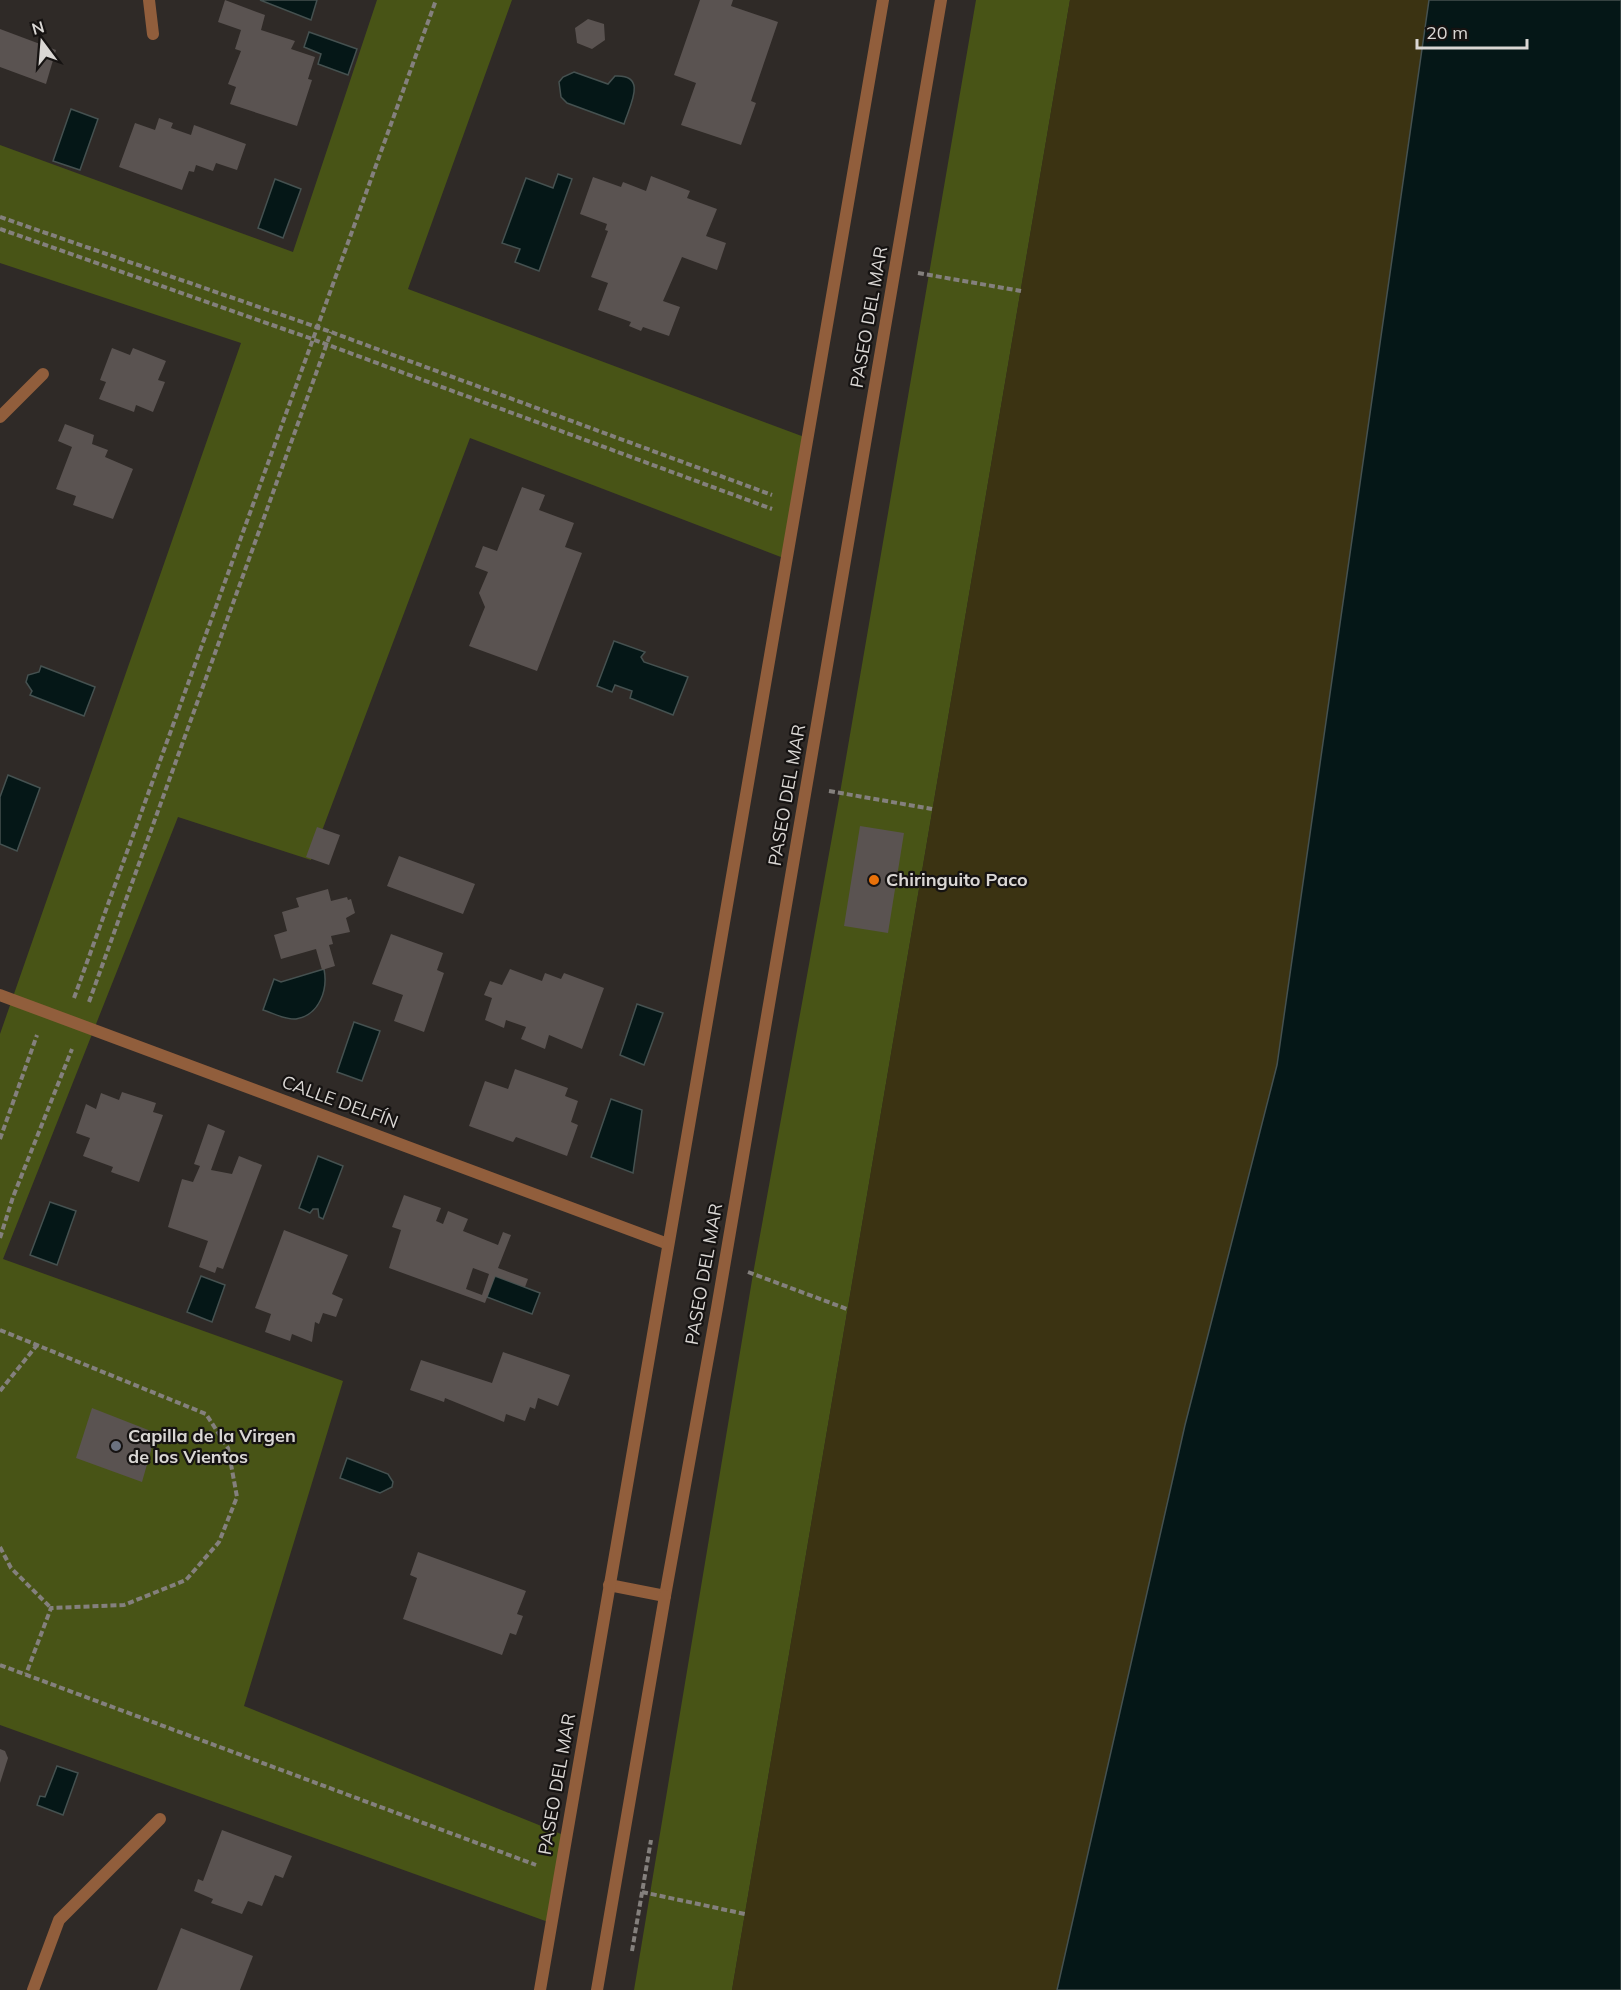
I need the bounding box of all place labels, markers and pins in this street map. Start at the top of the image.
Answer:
place label: Chiringuito Paco [886,868,1028,891]
marker: Chiringuito Paco [867,873,881,887]
place label: Capilla de la Virgen de los Vientos [128,1424,296,1468]
marker: Capilla de la Virgen de los Vientos [109,1439,123,1453]

